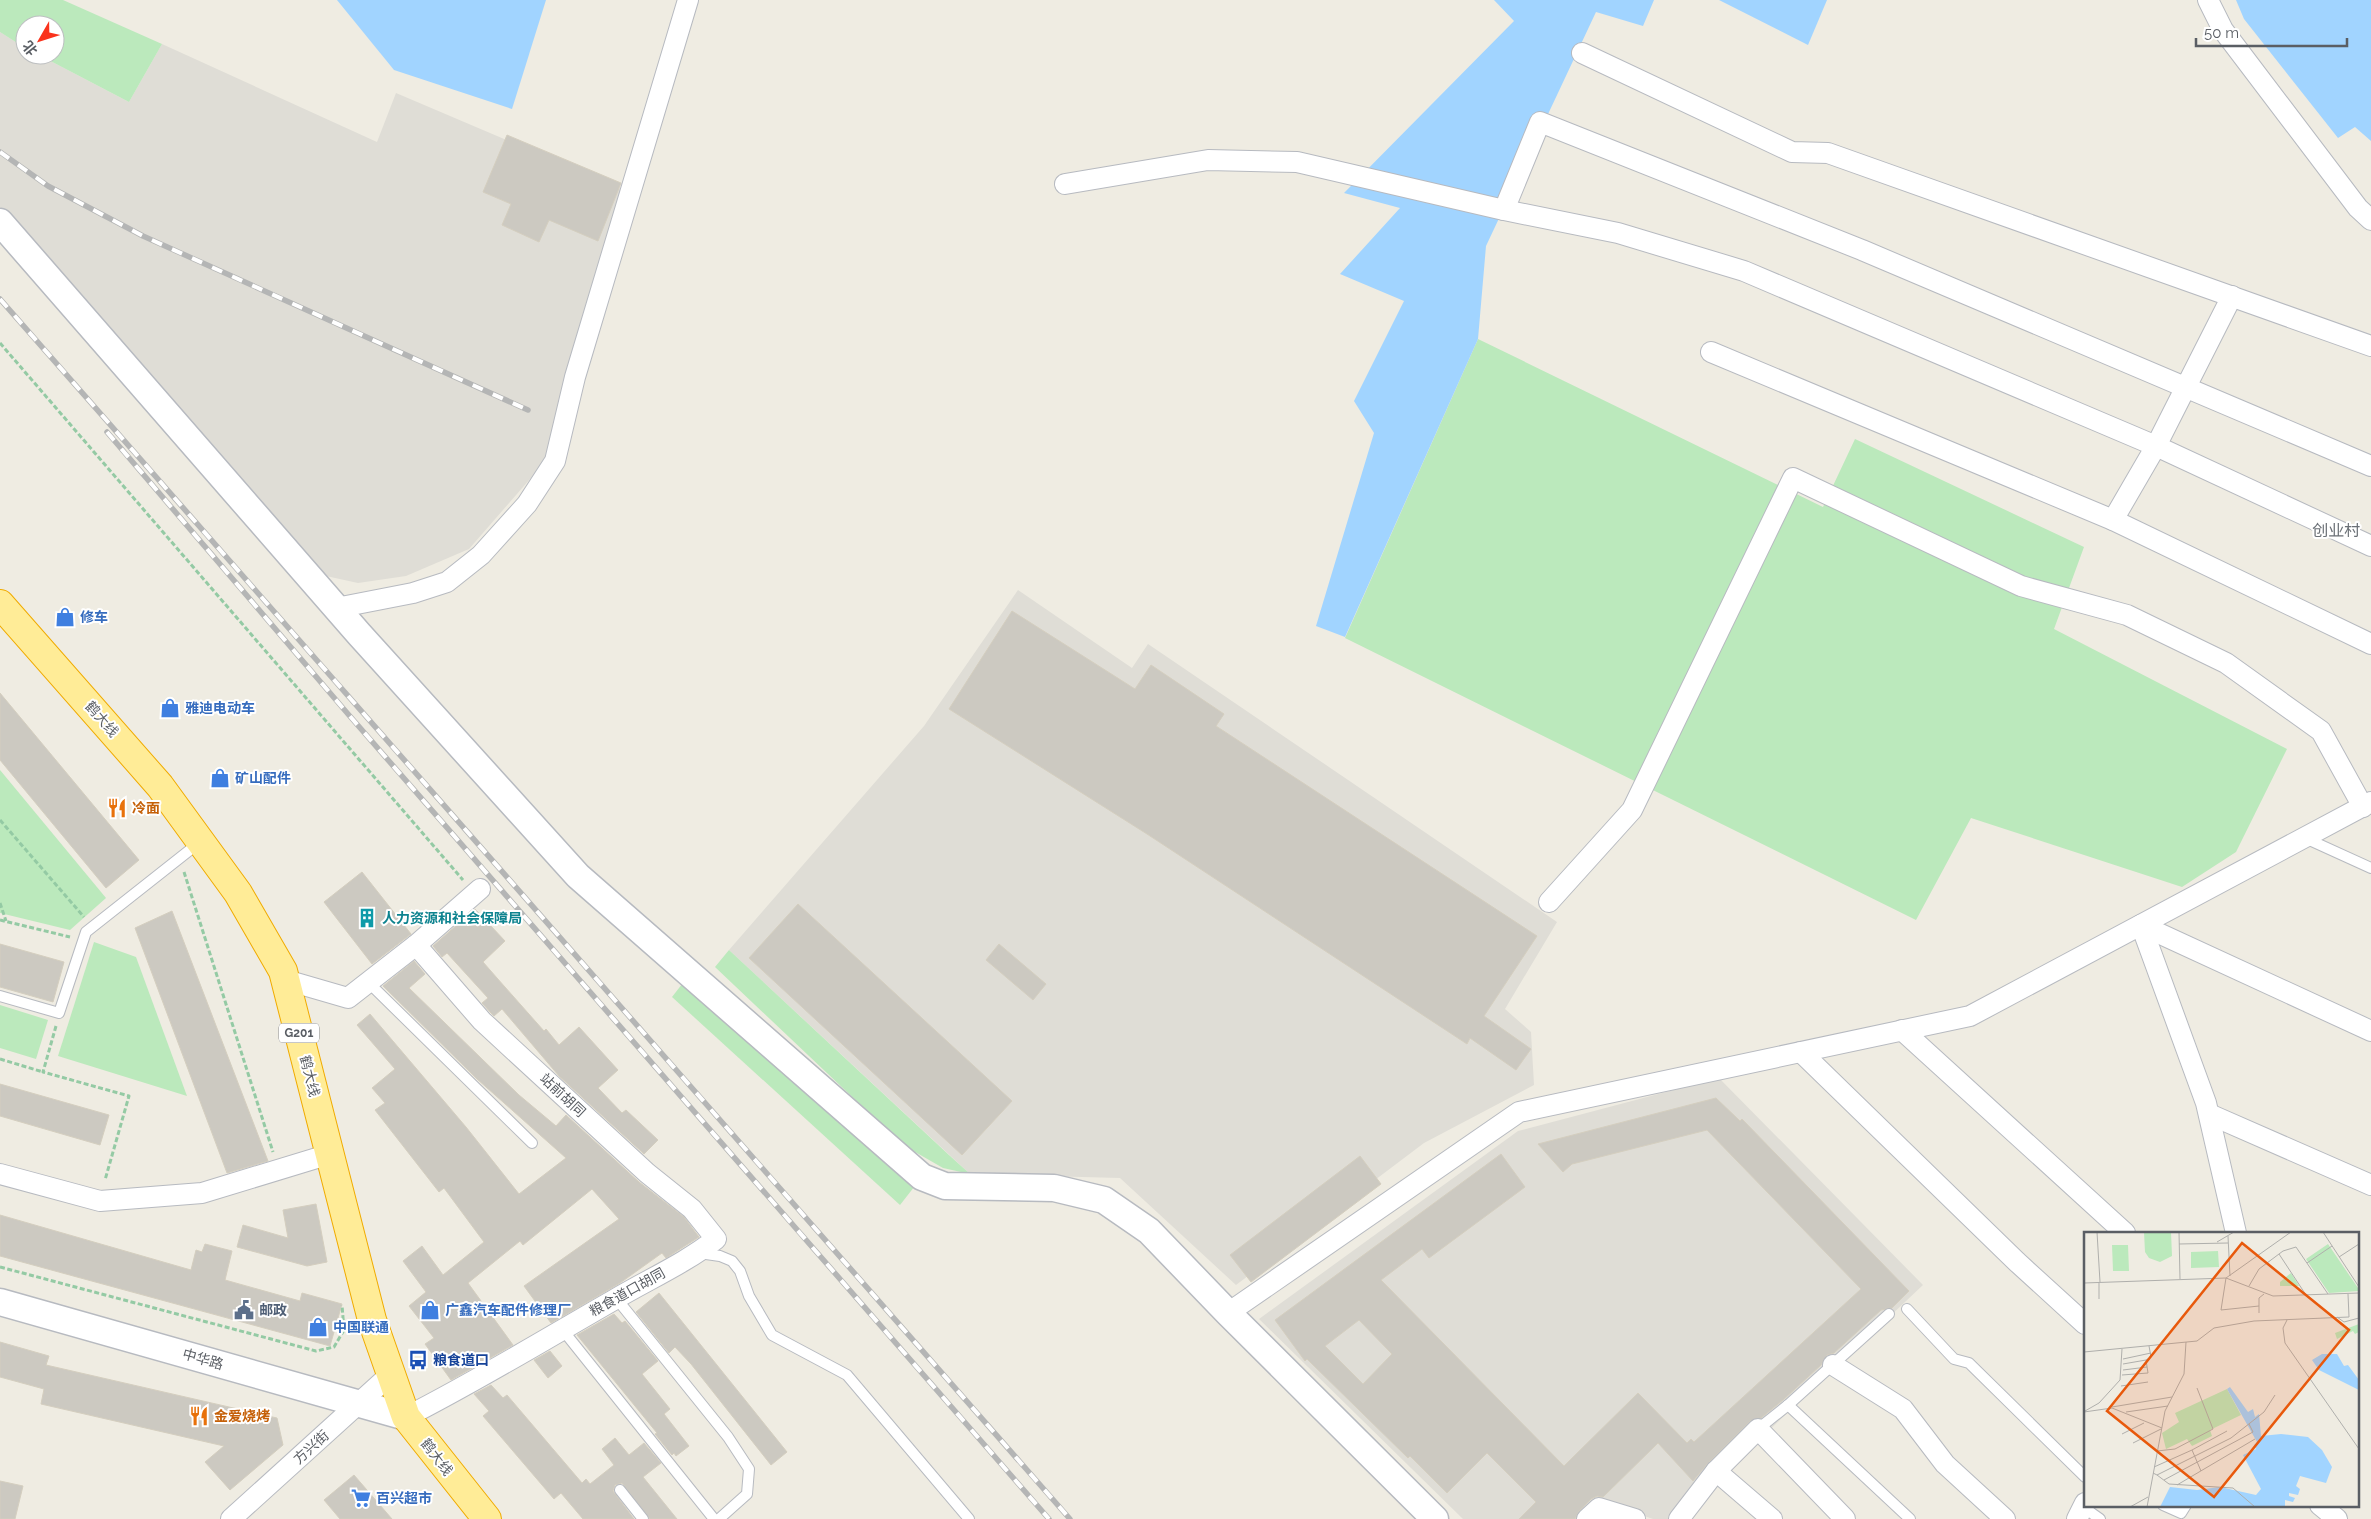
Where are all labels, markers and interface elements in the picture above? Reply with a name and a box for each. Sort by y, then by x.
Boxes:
north arrow [15,15,65,65]
scale bar [2196,15,2347,47]
text: 50 m [2204,24,2239,42]
text: 北 [19,38,41,59]
district label: 创业村 [2312,521,2360,540]
shop icon: 修车 [54,606,76,628]
place label: 修车 [80,609,108,625]
shop icon: 雅迪电动车 [159,697,181,719]
street label: 鹤大线 [82,698,122,740]
place label: 雅迪电动车 [185,700,255,716]
shop icon: 矿山配件 [209,767,231,789]
place label: 矿山配件 [235,770,291,786]
restaurant icon: 冷面 [106,797,128,819]
place label: 冷面 [132,800,160,816]
building icon: 人力资源和社会保障局 [356,907,378,929]
place label: 人力资源和社会保障局 [382,910,522,926]
road number: G201 [279,1024,319,1042]
street label: 鹤大线 [297,1054,323,1098]
street label: 站前胡同 [537,1070,589,1120]
inset map [2084,1232,2358,1506]
street label: 粮食道口胡同 [586,1265,668,1319]
public building icon: 邮政 [233,1299,255,1321]
shop icon: 广鑫汽车配件修理厂 [419,1299,441,1321]
place label: 邮政 [259,1302,287,1318]
place label: 广鑫汽车配件修理厂 [445,1302,571,1318]
shop icon: 中国联通 [307,1316,329,1338]
place label: 中国联通 [333,1319,389,1335]
street label: 中华路 [181,1346,225,1372]
bus stop icon: 粮食道口 [407,1349,429,1371]
place label: 粮食道口 [433,1352,489,1368]
restaurant icon: 金爱烧烤 [188,1405,210,1427]
place label: 金爱烧烤 [214,1408,270,1424]
street label: 方兴街 [290,1427,332,1467]
street label: 鹤大线 [418,1435,456,1479]
supermarket icon: 百兴超市 [350,1487,372,1509]
place label: 百兴超市 [376,1490,432,1506]

